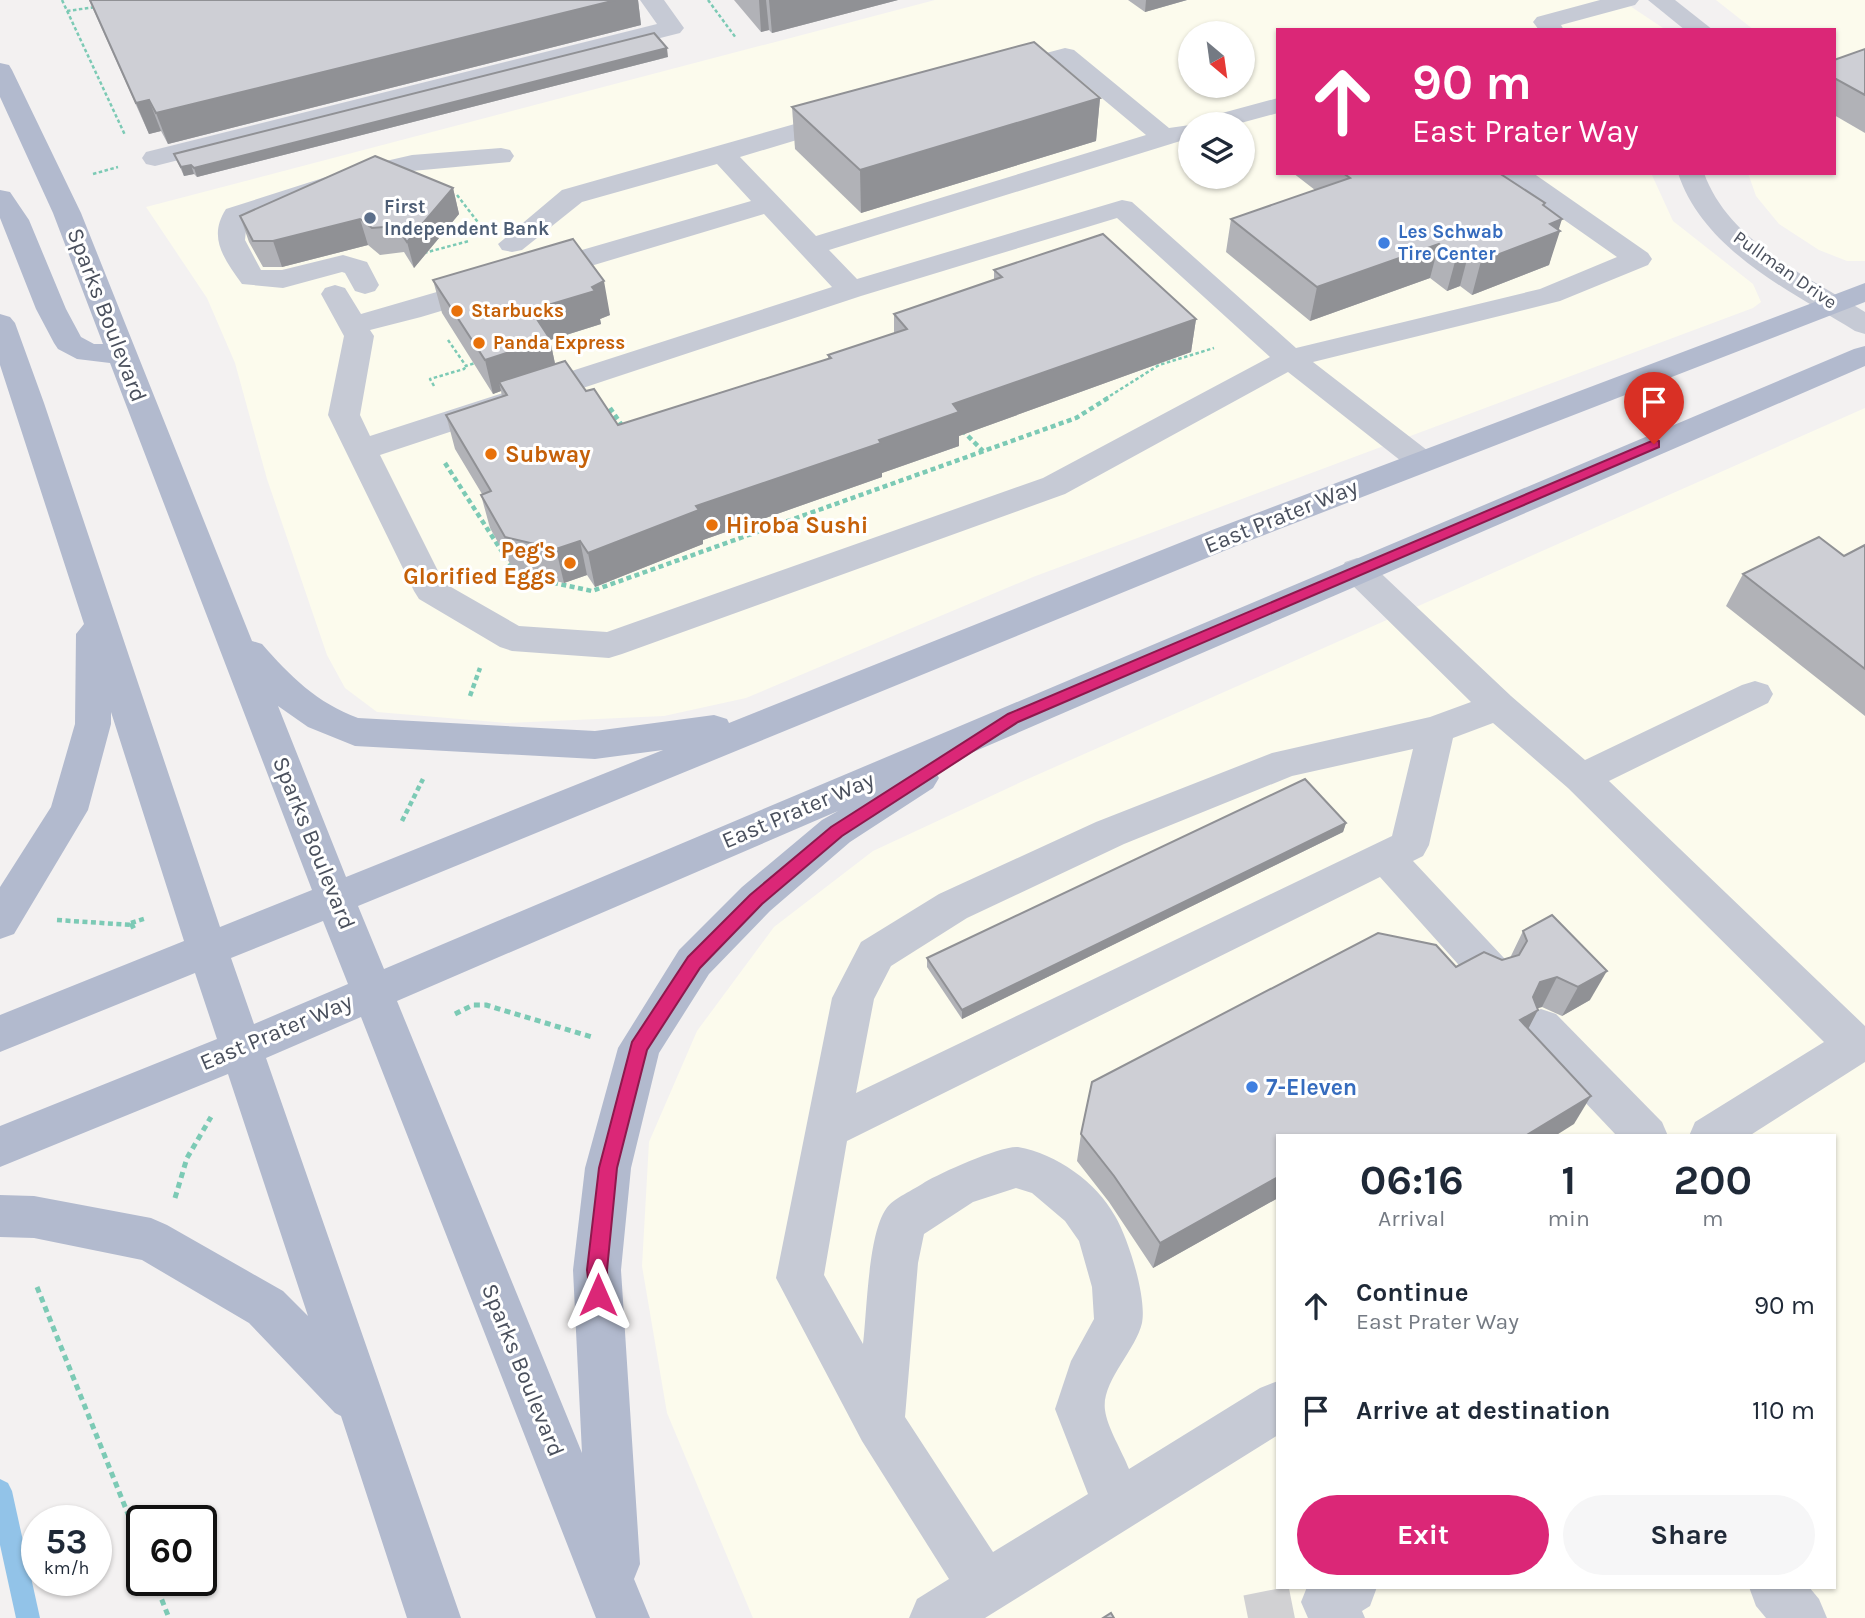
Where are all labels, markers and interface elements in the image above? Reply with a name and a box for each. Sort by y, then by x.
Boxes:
north arrow [1178,21,1255,98]
map controls [1178,21,1255,189]
text: 90 m [1412,54,1532,111]
icon: ahead [1297,56,1388,147]
button: layers [1178,112,1255,189]
text: East Prater Way [1412,113,1639,150]
place label: First Independent Bank [384,196,549,240]
marker: First Independent Bank [362,210,378,226]
place label: Les Schwab Tire Center [1398,221,1503,265]
street label: Sparks Boulevard [61,224,153,406]
street label: Pullman Drive [1729,226,1841,314]
marker: Les Schwab Tire Center [1376,235,1392,251]
place label: Starbucks [471,300,564,322]
marker: Starbucks [449,303,465,319]
place label: Panda Express [493,332,625,354]
marker: Panda Express [471,335,487,351]
pin [1624,372,1684,444]
icon: arrive [1635,383,1673,421]
place label: Subway [505,441,591,468]
marker: Subway [483,446,499,462]
street label: East Prater Way [1200,473,1362,559]
place label: Hiroba Sushi [726,512,868,539]
marker: Hiroba Sushi [704,517,720,533]
place label: Peg's Glorified Eggs [403,537,556,590]
marker: Peg's Glorified Eggs [562,555,578,571]
street label: Sparks Boulevard [267,753,361,933]
street label: East Prater Way [718,766,879,854]
street label: East Prater Way [196,988,357,1076]
place label: 7-Eleven [1266,1074,1357,1101]
marker: 7-Eleven [1244,1079,1260,1095]
text: 06:16 [1360,1155,1464,1205]
text: 1 [1561,1155,1576,1205]
text: 200 [1674,1155,1752,1205]
text: Arrival [1378,1205,1445,1232]
text: min [1548,1205,1590,1232]
text: m [1702,1205,1724,1232]
position arrow [561,1258,635,1332]
text: Continue [1356,1277,1468,1308]
street label: Sparks Boulevard [476,1280,570,1460]
icon: ahead [1297,1287,1335,1325]
text: 90 m [1754,1290,1815,1321]
text: East Prater Way [1356,1308,1519,1335]
icon: arrive [1297,1392,1335,1430]
text: Arrive at destination [1356,1395,1610,1426]
text: 110 m [1752,1395,1815,1426]
button: Exit [1297,1495,1549,1575]
button: Share [1563,1495,1815,1575]
speed limit sign: 60 [126,1505,217,1596]
text: 53 [45,1521,88,1562]
text: km/h [44,1557,89,1579]

